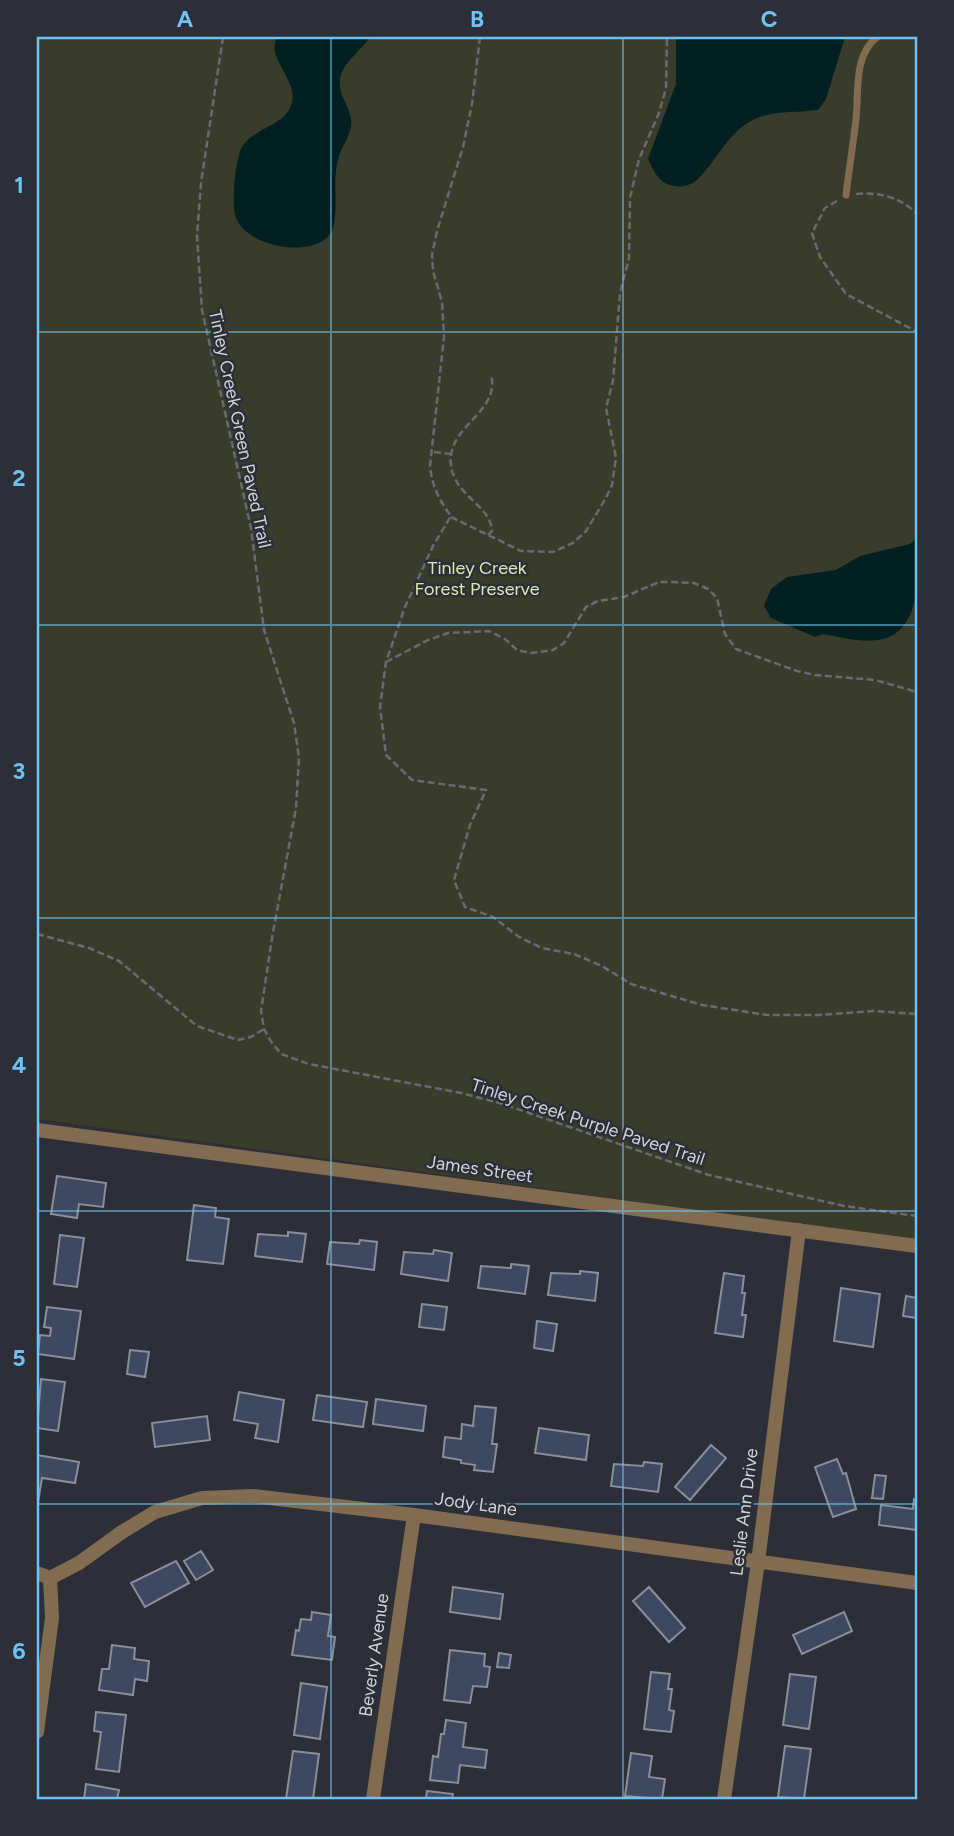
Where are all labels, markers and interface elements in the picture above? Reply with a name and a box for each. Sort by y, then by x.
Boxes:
text: A [177,5,194,33]
text: B [470,5,484,33]
text: C [761,5,778,33]
text: 1 [14,171,24,199]
street label: Tinley Creek Green Paved Trail [204,308,276,550]
text: 2 [12,464,26,492]
park label: Tinley Creek Forest Preserve [414,557,540,600]
text: 3 [13,757,25,785]
text: 4 [12,1051,26,1079]
street label: Tinley Creek Purple Paved Trail [468,1074,708,1170]
street label: James Street [426,1151,535,1187]
text: 5 [12,1344,26,1372]
street label: Leslie Ann Drive [725,1447,763,1577]
street label: Jody Lane [434,1487,519,1521]
street label: Beverly Avenue [354,1592,394,1718]
text: 6 [12,1637,26,1665]

